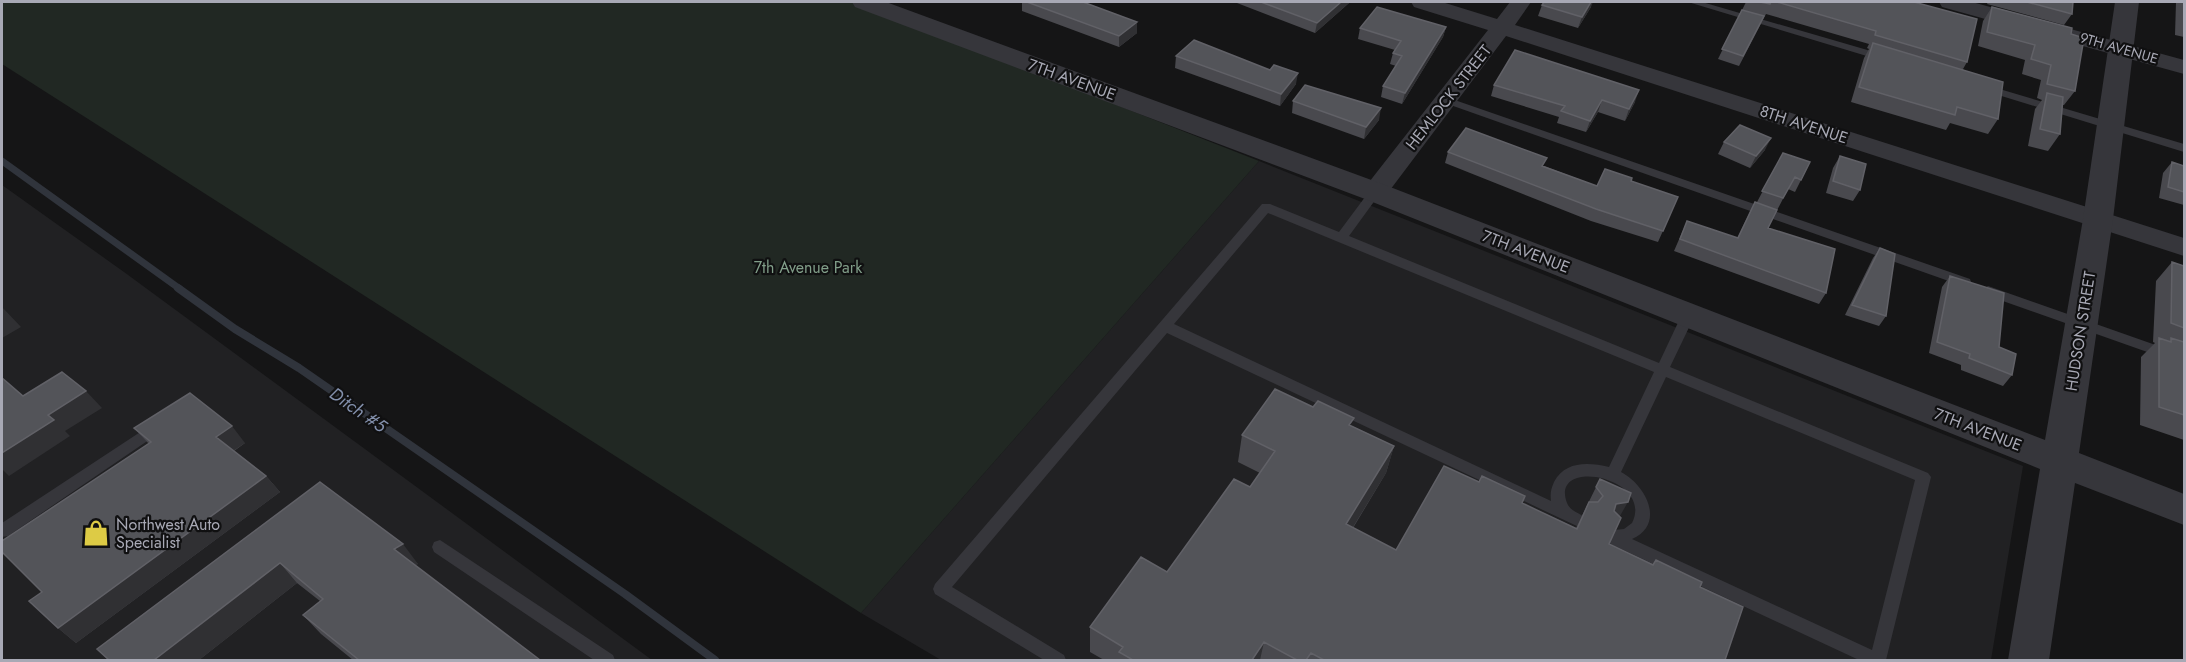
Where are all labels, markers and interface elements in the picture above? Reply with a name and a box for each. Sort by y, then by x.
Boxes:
street label: 9TH AVENUE [2078,27,2160,69]
street label: HEMLOCK STREET [1400,40,1497,155]
street label: 7TH AVENUE [1025,53,1119,106]
street label: 8TH AVENUE [1757,99,1851,150]
street label: 7TH AVENUE [1479,224,1573,279]
park label: 7th Avenue Park [754,256,863,279]
street label: HUDSON STREET [2060,269,2101,393]
water label: Ditch #5 [324,381,393,440]
street label: 7TH AVENUE [1931,402,2025,457]
place label: Northwest Auto Specialist [116,513,220,554]
shop icon: Northwest Auto Specialist [81,518,111,548]

